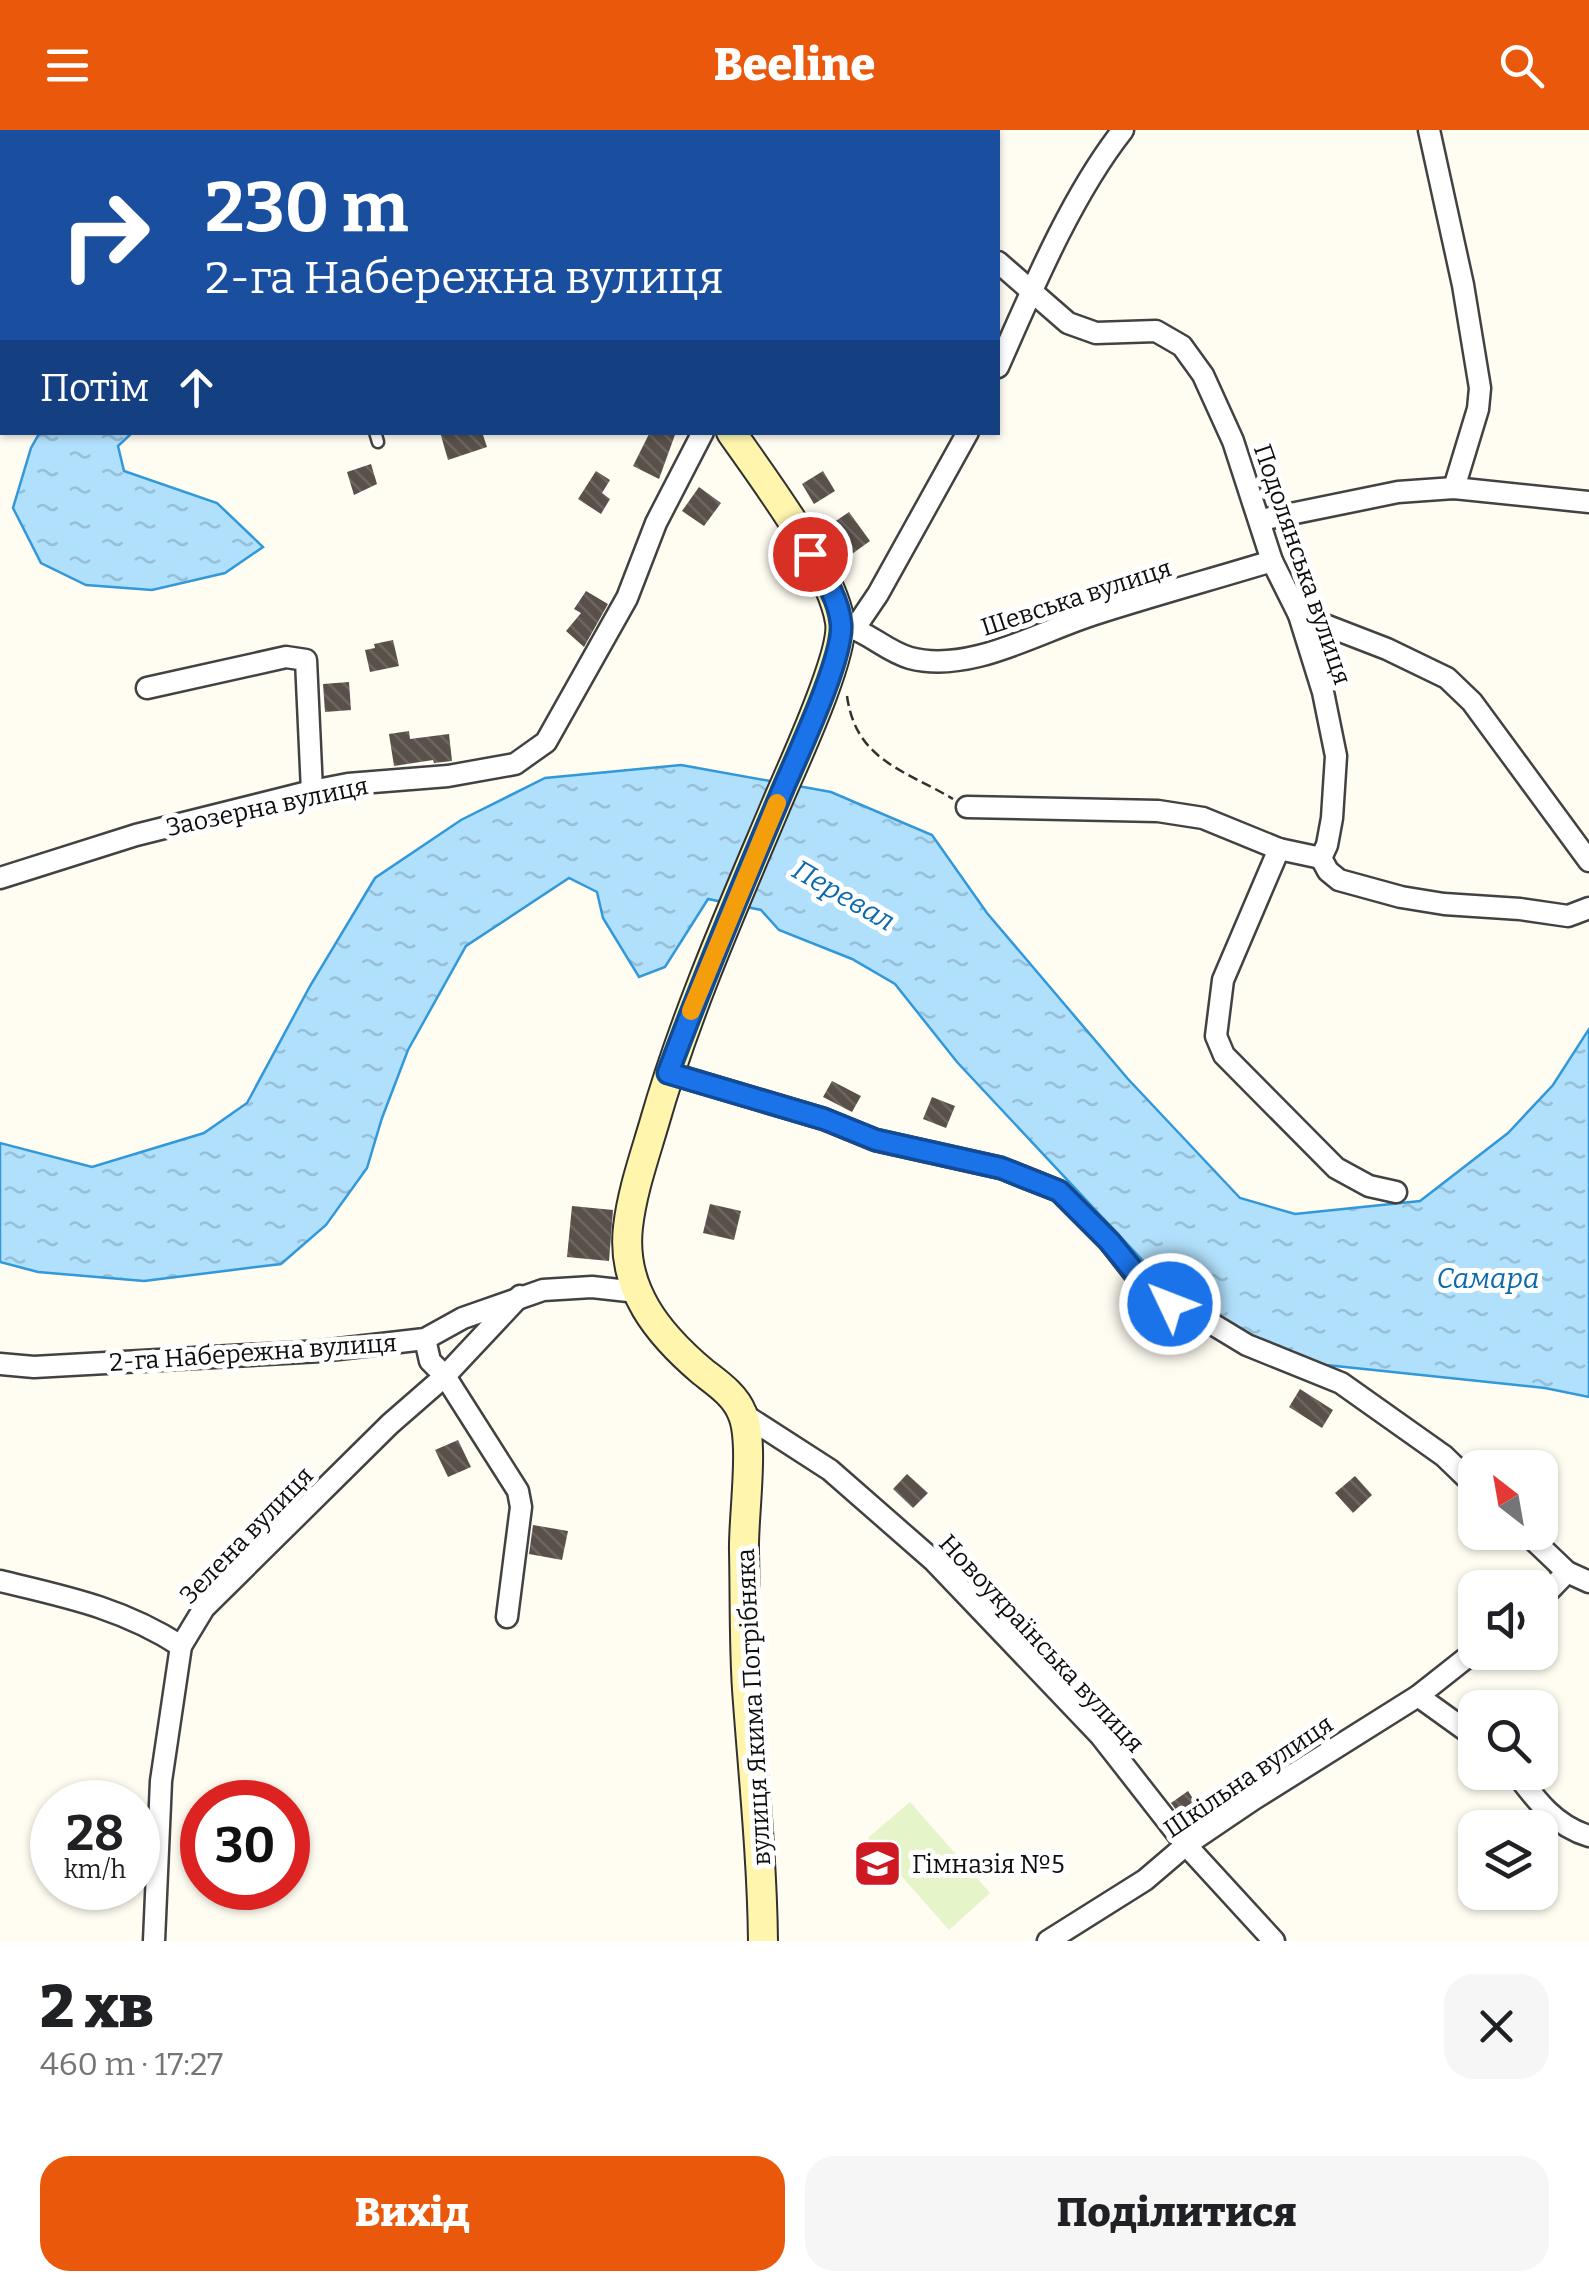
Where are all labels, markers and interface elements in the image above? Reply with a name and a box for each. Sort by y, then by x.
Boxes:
icon: menu [40,38,95,93]
text: Beeline [714,38,875,92]
icon: search [1494,38,1549,93]
text: 230 m [205,166,409,250]
icon: right [40,170,170,300]
text: 2-га Набережна вулиця [205,251,723,305]
icon: ahead [169,360,224,415]
text: Потім [40,365,149,411]
street label: Подолянська вулиця [1247,440,1357,688]
pin [768,512,853,597]
icon: arrive [783,527,838,582]
street label: Шевська вулиця [977,553,1175,643]
street label: Заозерна вулиця [163,771,371,843]
water label: Перевал [787,853,901,938]
position arrow [1118,1252,1222,1356]
water label: Самара [1436,1262,1540,1295]
street label: 2-га Набережна вулиця [108,1328,398,1378]
north arrow [1458,1450,1558,1550]
map controls [1458,1450,1558,1910]
street label: Зелена вулиця [174,1461,320,1610]
street label: Новоукраїнська вулиця [932,1529,1150,1759]
street label: вулиця Якима Погрібняка [731,1547,777,1866]
button: sound [1458,1570,1558,1670]
button: search [1458,1690,1558,1790]
street label: Шкільна вулиця [1158,1709,1339,1844]
speed limit sign: 30 [180,1780,310,1910]
text: 28 [66,1803,124,1863]
button: layers [1458,1810,1558,1910]
school or university icon: Гімназія №5 [851,1838,903,1890]
place label: Гімназія №5 [912,1850,1065,1880]
text: km/h [64,1855,126,1885]
text: 2 хв [40,1971,153,2043]
button: close [1444,1974,1549,2079]
text: 460 m · 17:27 [40,2045,223,2083]
button: Вихід [40,2156,785,2271]
button: Поділитися [805,2156,1549,2271]

